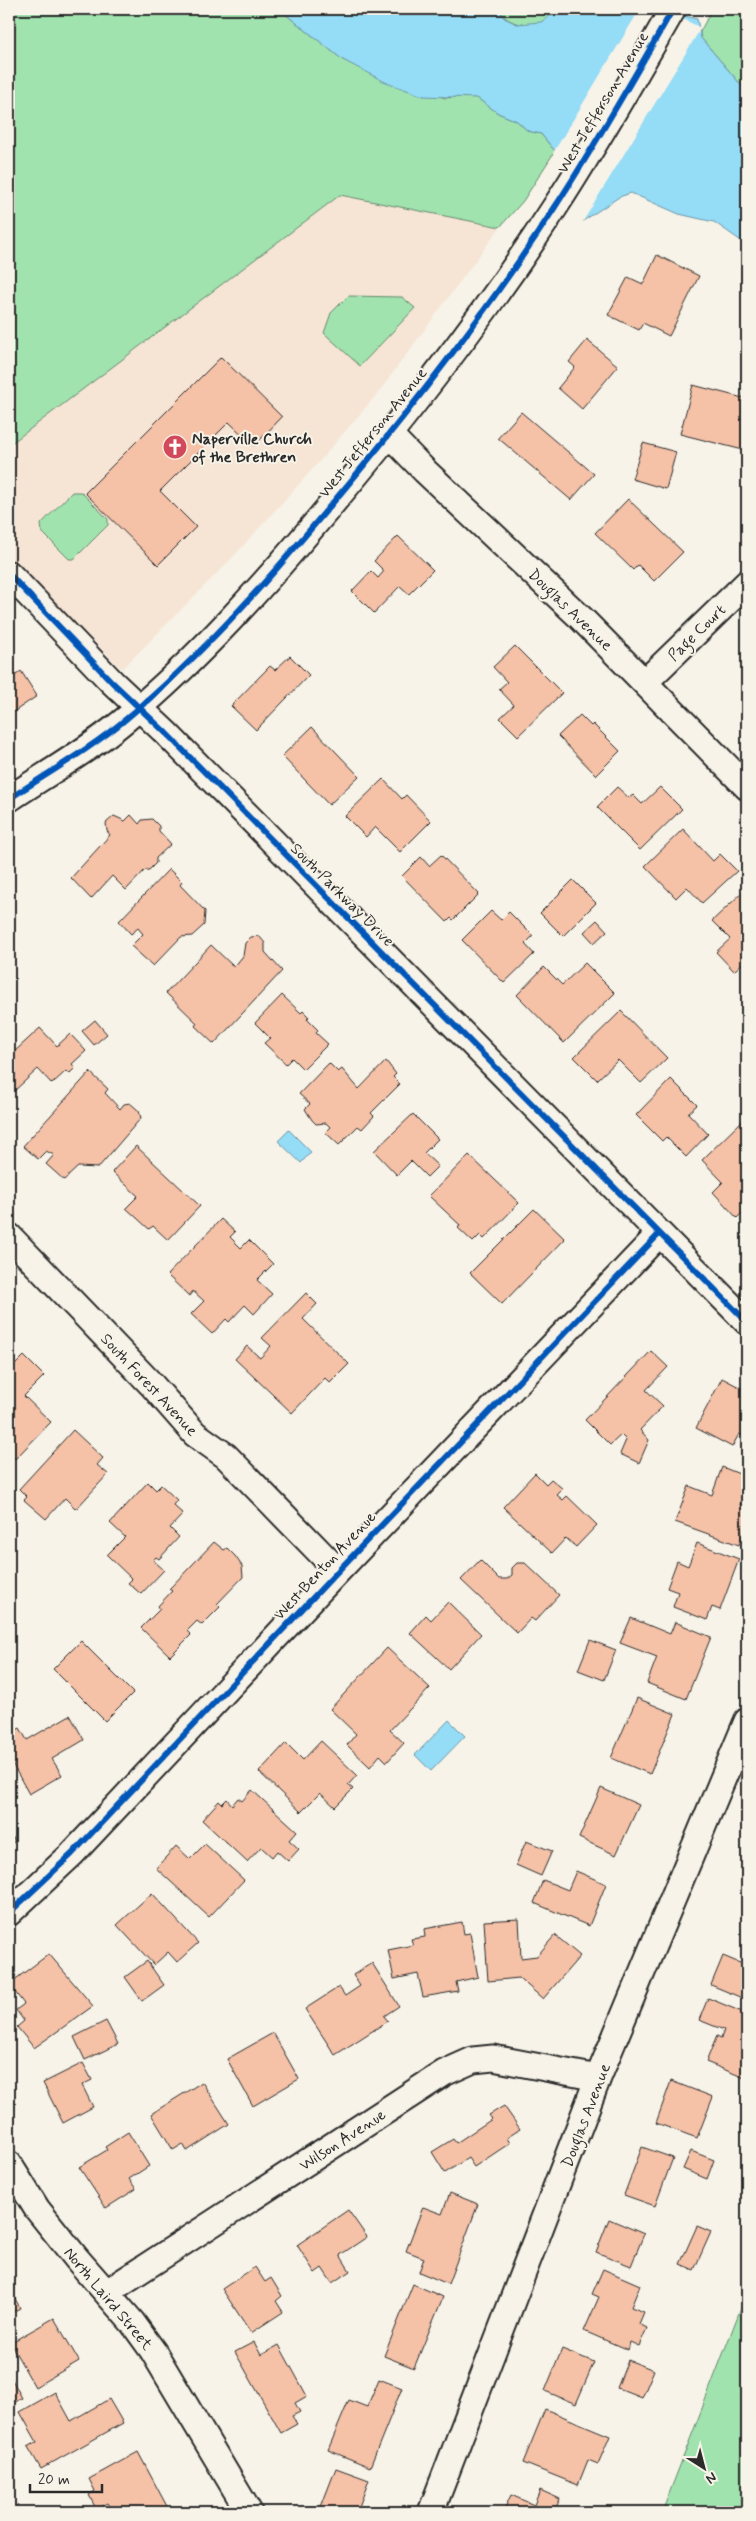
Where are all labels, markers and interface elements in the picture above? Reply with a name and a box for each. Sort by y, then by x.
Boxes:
street label: West Jefferson Avenue [553,28,654,178]
street label: West Jefferson Avenue [314,363,432,502]
place label: Naperville Church of the Brethren [192,429,312,468]
church icon: Naperville Church of the Brethren [162,434,188,460]
street label: Douglas Avenue [522,564,617,657]
street label: Page Court [663,600,731,667]
street label: South Parkway Drive [285,839,398,952]
street label: South Forest Avenue [96,1329,202,1441]
street label: West Benton Avenue [269,1507,381,1625]
street label: Douglas Avenue [557,2060,617,2171]
street label: Wilson Avenue [295,2104,391,2176]
street label: North Laird Street [59,2243,158,2355]
north arrow [678,2444,728,2494]
scale bar [30,2461,102,2493]
text: N [702,2468,720,2488]
text: 20 m [38,2470,70,2490]

